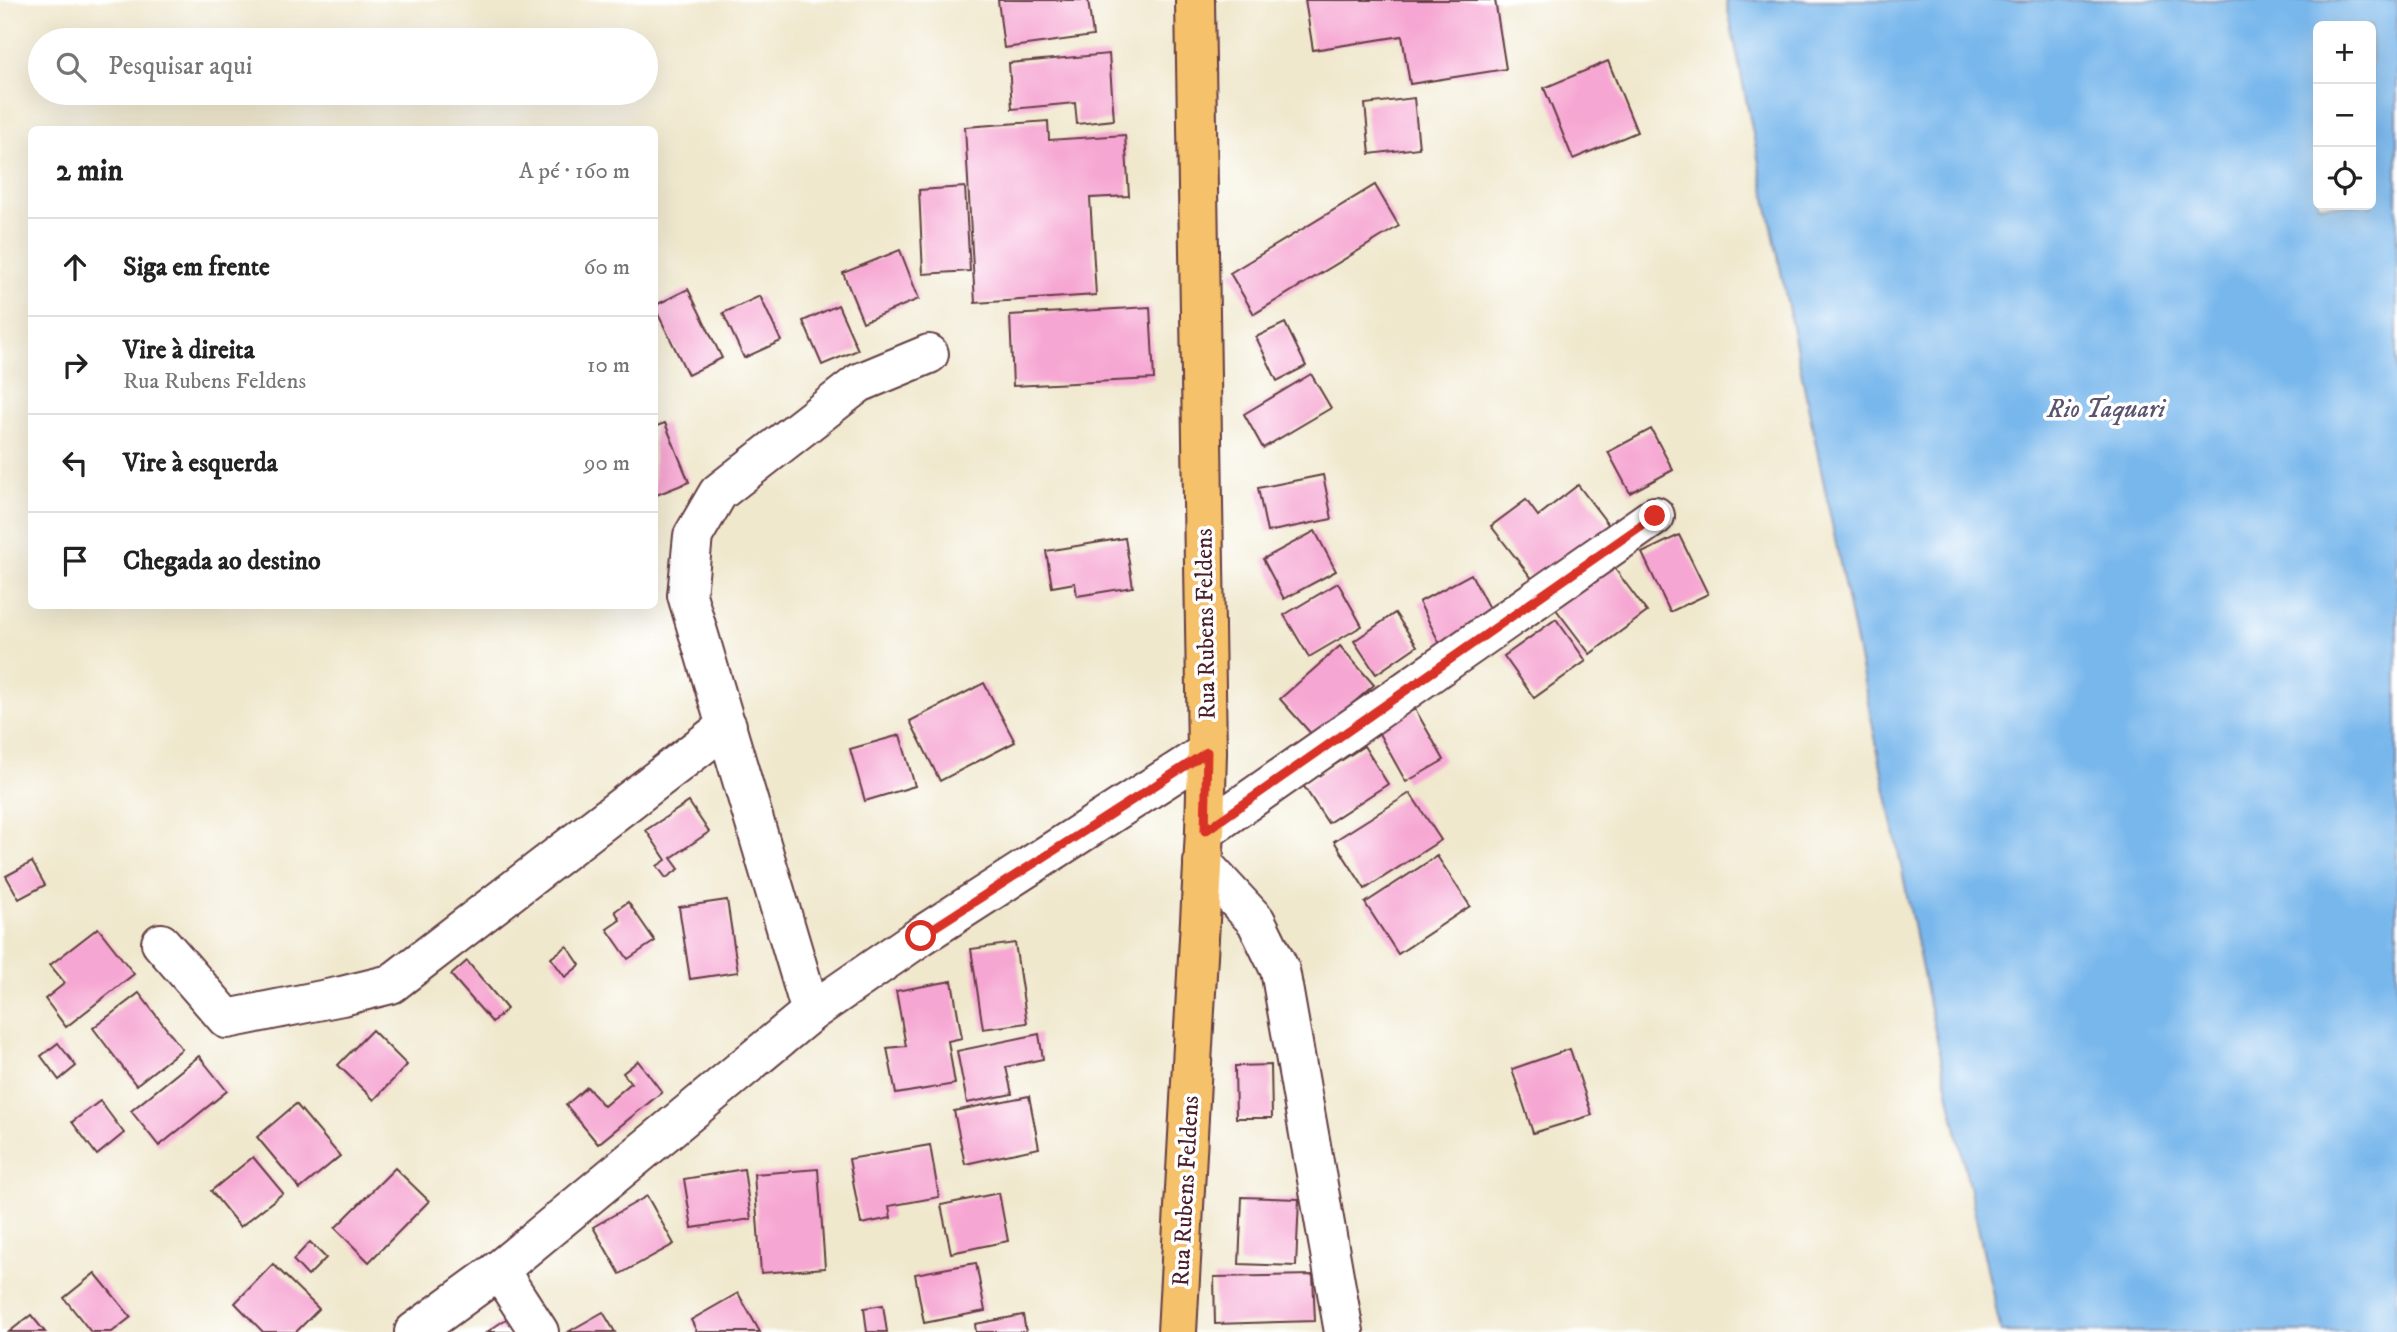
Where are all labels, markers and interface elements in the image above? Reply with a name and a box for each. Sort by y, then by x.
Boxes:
map controls [2313,21,2376,210]
button: + [2313,21,2376,84]
search box [28,28,658,105]
icon: search [52,48,90,86]
text: Pesquisar aqui [108,50,252,83]
button: − [2313,84,2376,147]
button: locate [2313,147,2376,210]
text: 2 min [56,153,123,190]
text: A pé · 160 m [519,157,630,186]
icon: ahead [56,248,94,286]
text: Siga em frente [123,251,270,284]
text: 60 m [583,253,630,282]
text: Vire à direita [123,334,255,367]
icon: right [56,346,94,384]
text: 10 m [587,351,630,380]
text: Rua Rubens Feldens [123,367,306,396]
water label: Rio Taquari [2046,393,2167,426]
icon: left [56,444,94,482]
text: Vire à esquerda [123,447,278,480]
text: 90 m [584,449,630,478]
route end [1639,500,1670,531]
street label: Rua Rubens Feldens [1189,528,1223,720]
icon: arrive [56,542,94,580]
text: Chegada ao destino [123,545,321,578]
route start [905,920,936,951]
street label: Rua Rubens Feldens [1166,1095,1206,1287]

